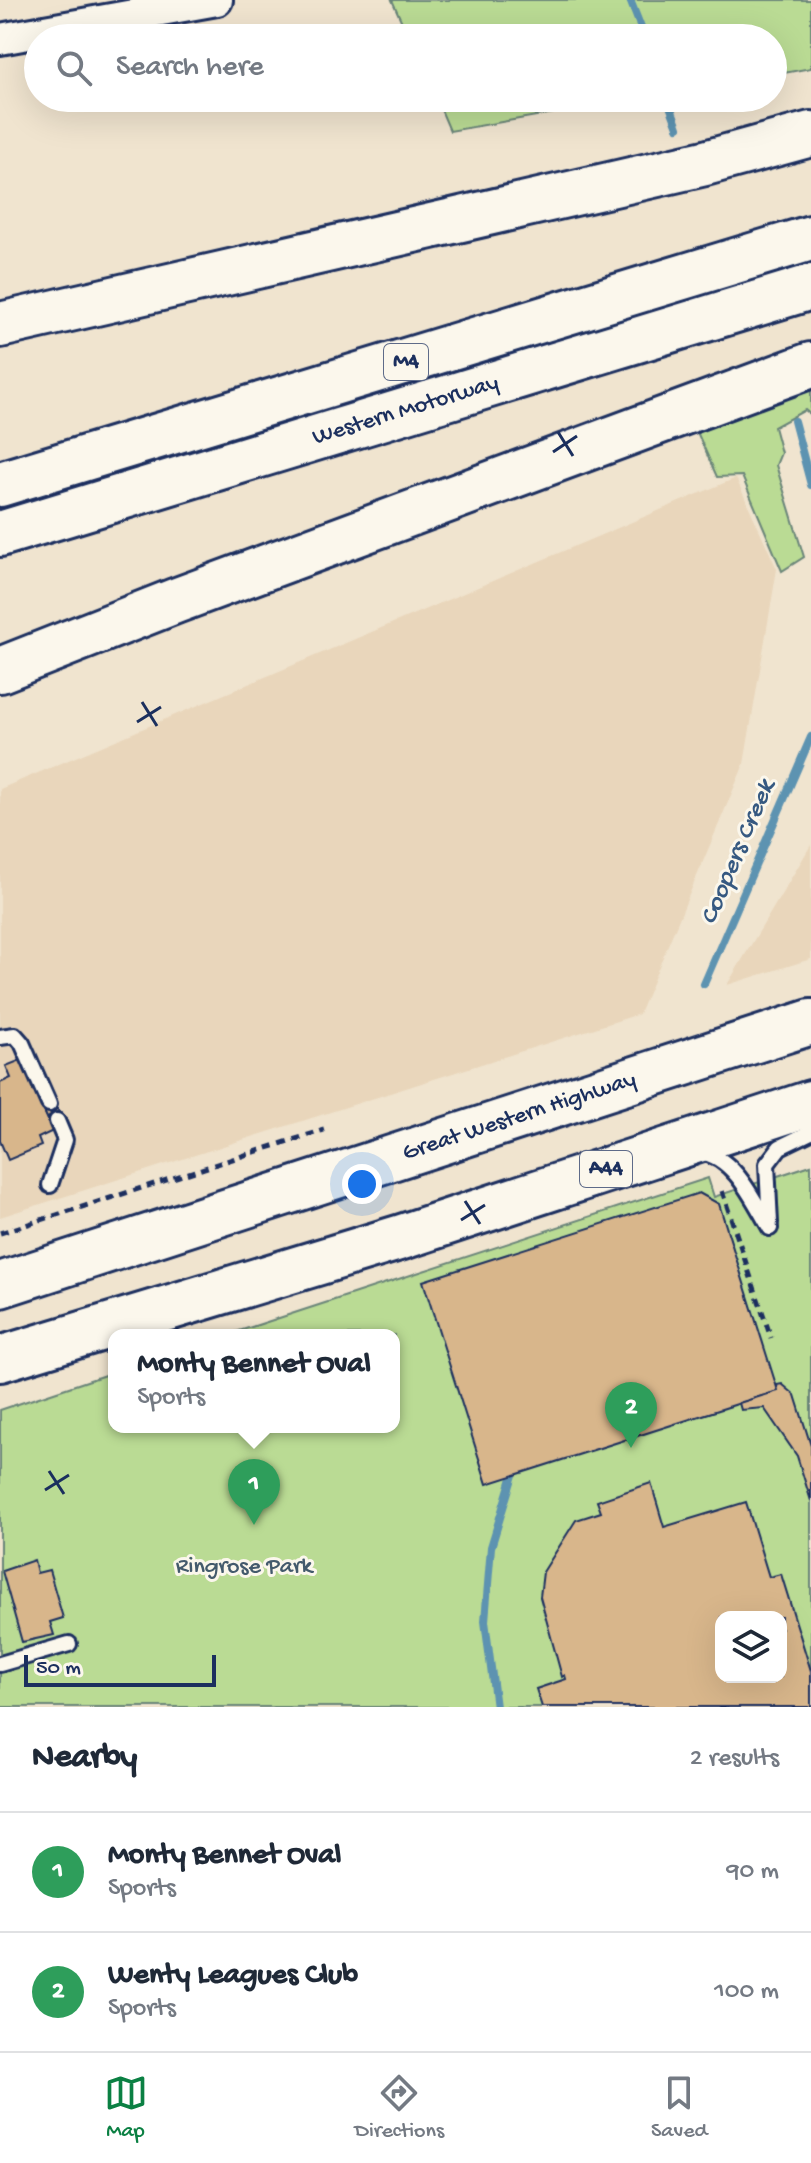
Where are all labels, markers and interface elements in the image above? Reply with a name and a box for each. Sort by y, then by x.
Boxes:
search box [24,24,787,112]
icon: search [52,46,96,90]
text: Search here [116,51,264,86]
road number: M4 [384,344,428,380]
street label: Western Motorway [309,368,502,452]
water label: Coopers Creek [695,774,784,930]
street label: Great Western Highway [399,1065,640,1168]
road number: A44 [580,1151,632,1187]
your location [342,1164,382,1204]
popup [108,1329,400,1433]
text: Monty Bennet Oval [137,1348,371,1383]
pin: 2 [605,1382,657,1448]
text: Sports [137,1383,205,1414]
pin: 1 [228,1459,280,1525]
park label: Ringrose Park [176,1553,315,1582]
map controls [715,1611,787,1683]
button: layers [715,1611,787,1683]
scale bar [24,1651,216,1687]
text: 50 m [36,1656,81,1682]
text: Nearby [32,1739,137,1779]
text: 2 results [690,1744,779,1775]
text: Monty Bennet Oval [108,1839,341,1874]
text: 1 [53,1857,63,1888]
text: 90 m [727,1857,779,1888]
text: Sports [108,1874,176,1905]
text: Wenty Leagues Club [108,1959,358,1994]
text: 2 [52,1977,64,2008]
text: 100 m [714,1977,779,2008]
text: Sports [108,1994,176,2025]
tab: Map [104,2071,148,2145]
tab: Directions [355,2071,444,2145]
tab: Saved [651,2071,707,2145]

